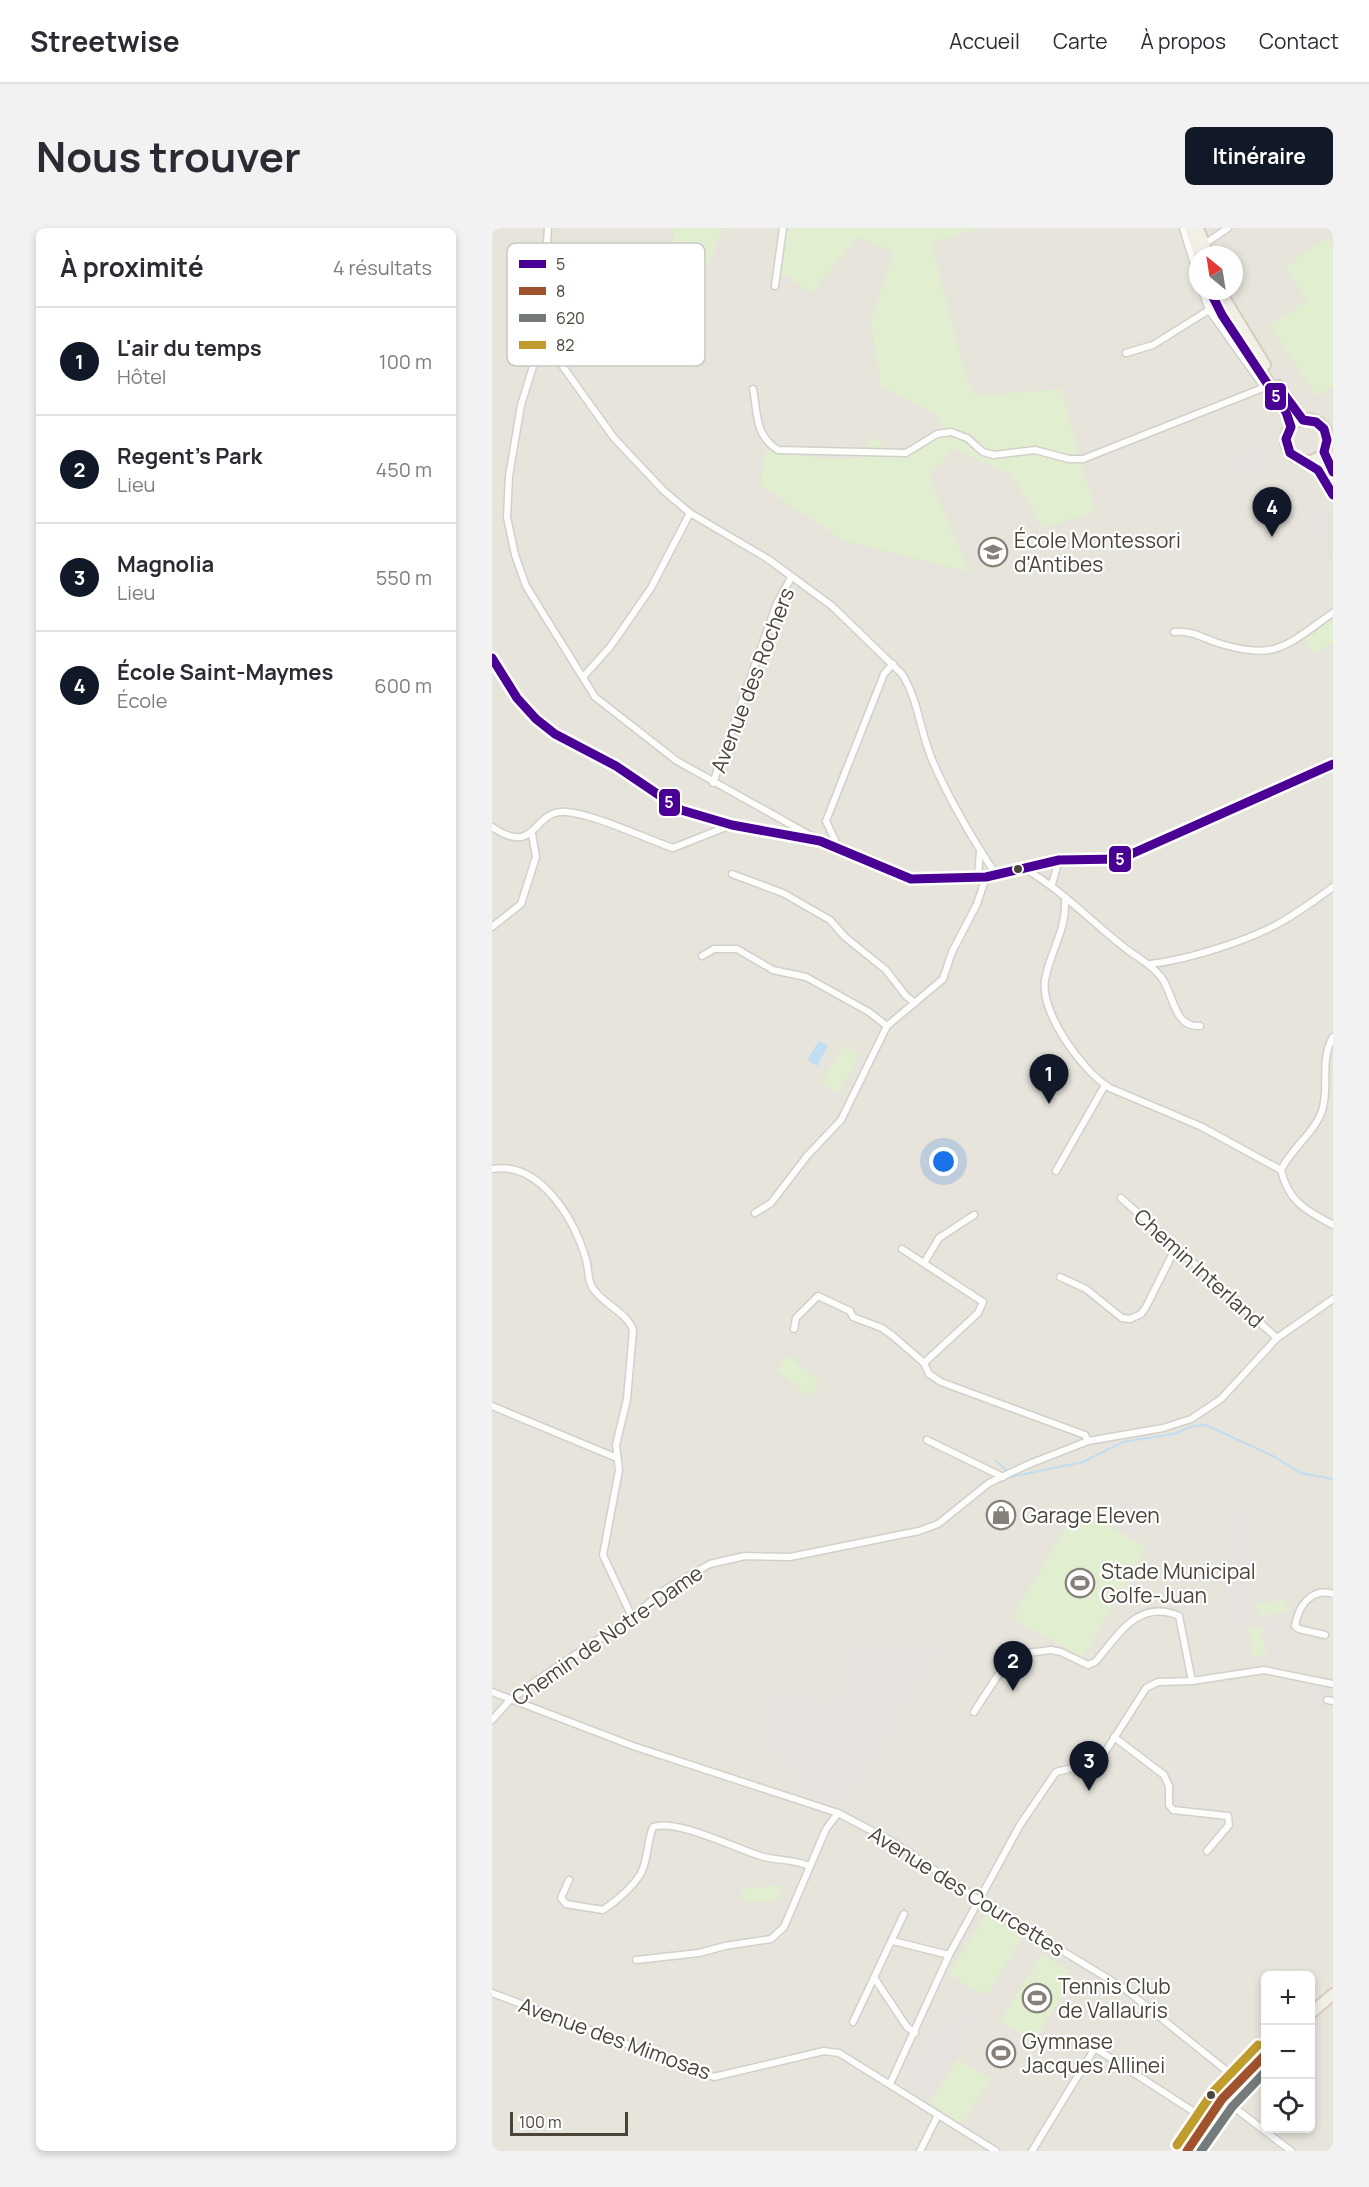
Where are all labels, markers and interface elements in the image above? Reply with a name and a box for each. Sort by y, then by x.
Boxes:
text: Streetwise [30,22,180,60]
text: Accueil [949,27,1020,55]
text: Carte [1053,27,1107,55]
text: À propos [1140,27,1226,55]
text: Contact [1259,27,1339,55]
text: Nous trouver [36,127,301,185]
button: Itinéraire [1185,127,1333,185]
legend [507,243,705,366]
north arrow [1189,246,1243,300]
text: À proximité [60,249,204,285]
text: 5 [556,253,565,275]
text: 4 résultats [333,254,432,281]
text: 8 [556,280,565,302]
text: 620 [556,307,585,329]
text: L'air du temps [117,333,262,363]
text: 82 [556,334,574,356]
text: 1 [75,348,84,375]
text: 100 m [379,348,432,375]
text: Hôtel [117,363,167,390]
line badge: 5 [1264,382,1287,411]
text: 5 [1271,385,1281,407]
text: Regent's Park [117,441,262,471]
text: 2 [74,456,85,483]
text: 450 m [376,456,432,483]
text: Lieu [117,471,155,498]
pin: 4 [1252,488,1292,537]
place label: École Montessori d'Antibes [1014,526,1181,578]
school or university icon: École Montessori d'Antibes [977,536,1009,568]
text: Magnolia [117,549,214,579]
text: 3 [74,564,85,591]
text: 550 m [376,564,432,591]
text: Lieu [117,579,155,606]
street label: Avenue des Rochers [704,583,800,777]
text: École Saint-Maymes [117,657,333,687]
text: 4 [73,672,86,699]
text: 600 m [374,672,432,699]
text: École [117,687,167,714]
line badge: 5 [658,788,681,817]
text: 5 [664,791,674,813]
line badge: 5 [1108,845,1132,873]
text: 5 [1115,848,1125,870]
unlabelled marker [1012,863,1024,875]
pin: 1 [1030,1054,1068,1104]
your location [929,1147,958,1176]
street label: Chemin Interland [1128,1202,1270,1334]
shop icon: Garage Eleven [985,1499,1017,1531]
place label: Garage Eleven [1022,1501,1160,1529]
place label: Stade Municipal Golfe-Juan [1101,1557,1256,1609]
street label: Chemin de Notre-Dame [506,1558,708,1712]
sports icon: Stade Municipal Golfe-Juan [1064,1567,1096,1599]
pin: 2 [994,1642,1032,1691]
pin: 3 [1070,1742,1108,1791]
street label: Avenue des Courcettes [864,1819,1070,1963]
map controls [1261,1971,1315,2133]
button: + [1261,1971,1315,2025]
place label: Tennis Club de Vallauris [1058,1972,1171,2024]
sports icon: Tennis Club de Vallauris [1021,1982,1053,2014]
street label: Avenue des Mimosas [515,1990,715,2086]
button: − [1261,2025,1315,2079]
place label: Gymnase Jacques Allinei [1022,2027,1165,2079]
sports icon: Gymnase Jacques Allinei [985,2037,1017,2069]
button: locate [1261,2079,1315,2133]
unlabelled marker [1205,2089,1217,2101]
scale bar [510,2109,628,2136]
text: 100 m [519,2111,562,2133]

